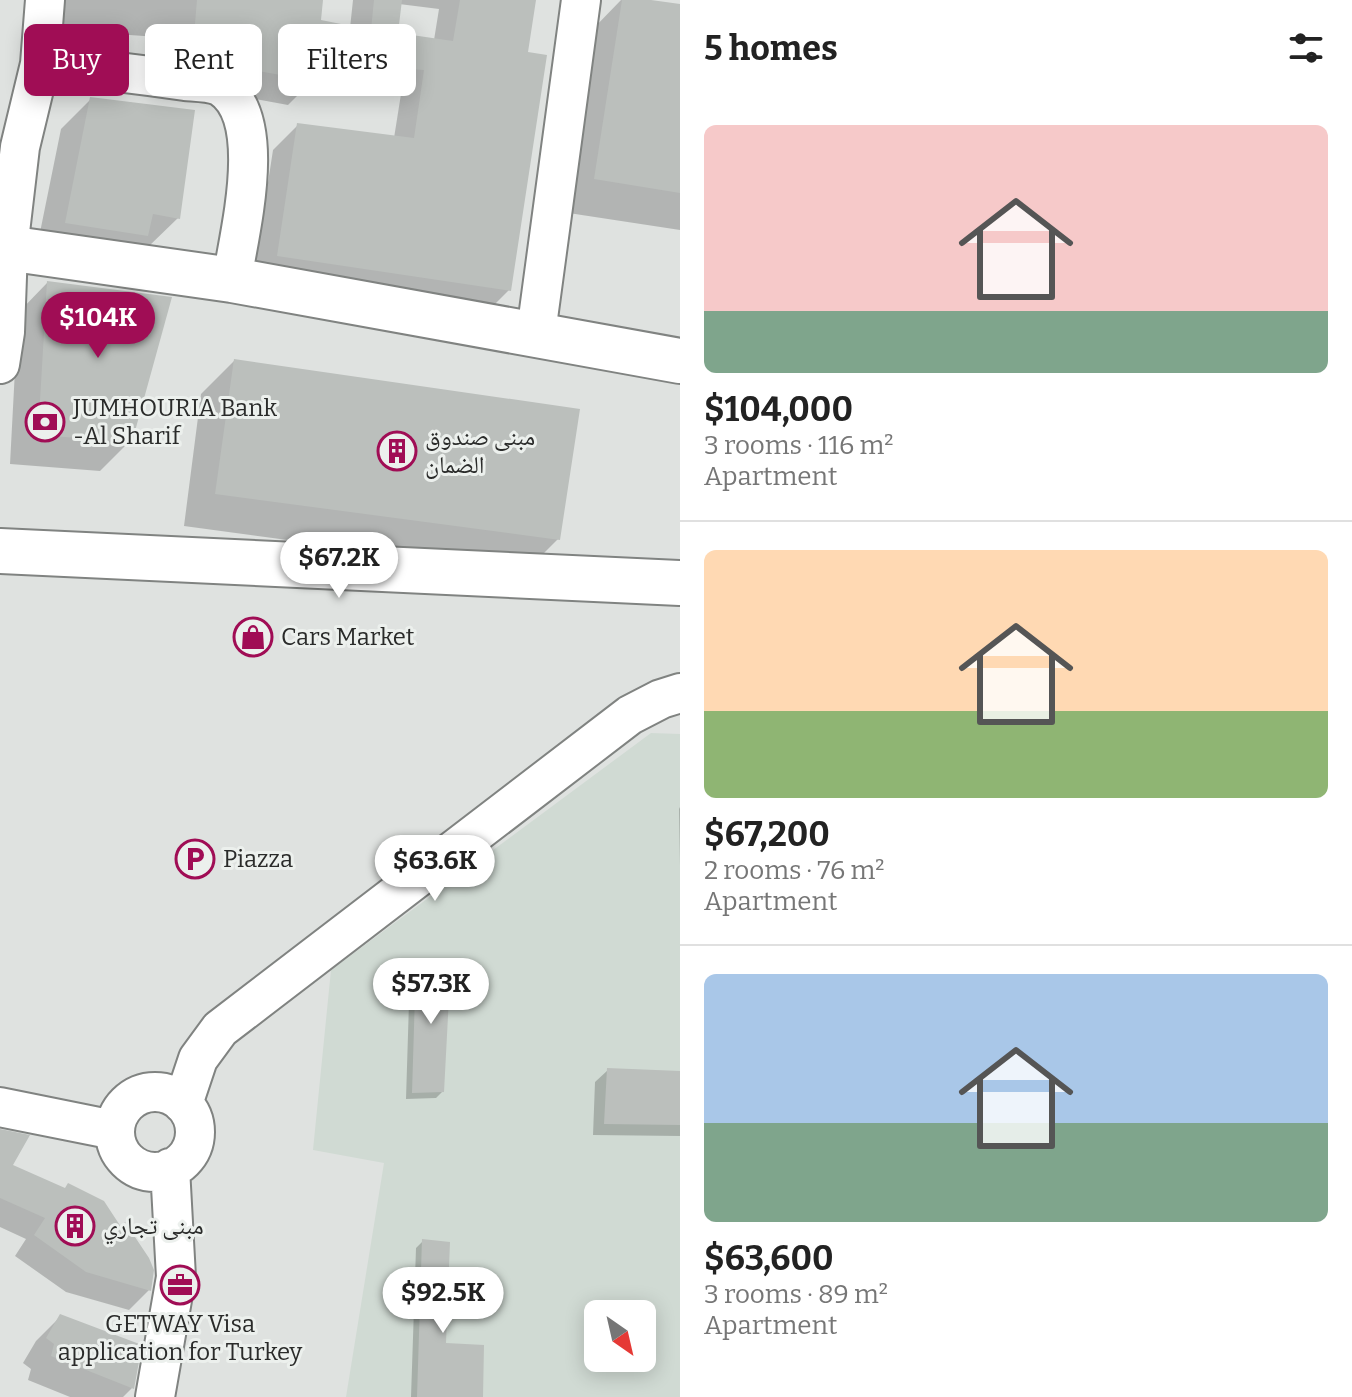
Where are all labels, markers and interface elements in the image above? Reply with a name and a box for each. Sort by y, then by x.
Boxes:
chip: Buy [24,24,129,96]
chip: Rent [145,24,262,96]
chip: Filters [278,24,416,96]
icon: filters [1284,26,1328,70]
text: 5 homes [704,28,838,69]
icon: home [944,177,1088,321]
pin: $104K [42,292,154,360]
text: $104K [59,302,137,333]
text: $104,000 [704,389,853,430]
place label: JUMHOURIA Bank -Al Sharif [72,394,277,450]
bank icon: JUMHOURIA Bank -Al Sharif [24,401,66,443]
place label: مبنى صندوق الضمان [425,423,535,479]
building icon: مبنى صندوق الضمان [376,430,418,472]
text: 3 rooms · 116 m² [704,430,894,461]
text: Apartment [704,461,837,492]
pin: $67.2K [274,532,404,600]
text: $67.2K [298,542,380,573]
icon: home [944,602,1088,746]
shop icon: Cars Market [232,616,274,658]
place label: Cars Market [281,623,415,651]
text: $67,200 [704,814,830,855]
pin: $63.6K [370,835,500,903]
parking icon: Piazza [174,838,216,880]
place label: Piazza [223,845,293,873]
text: $63.6K [393,845,477,876]
text: 2 rooms · 76 m² [704,855,884,886]
text: Apartment [704,886,837,917]
pin: $57.3K [366,958,496,1026]
text: $57.3K [391,968,471,999]
icon: home [944,1026,1088,1170]
building icon: مبنى تجاري [54,1205,96,1247]
place label: مبنى تجاري [103,1212,204,1245]
text: $63,600 [704,1238,834,1279]
office icon: GETWAY Visa application for Turkey [159,1264,201,1306]
pin: $92.5K [378,1267,508,1335]
text: $92.5K [401,1277,485,1308]
text: 3 rooms · 89 m² [704,1279,888,1310]
north arrow [584,1300,656,1372]
map controls [584,1300,656,1372]
place label: GETWAY Visa application for Turkey [58,1310,303,1366]
text: Apartment [704,1310,837,1341]

